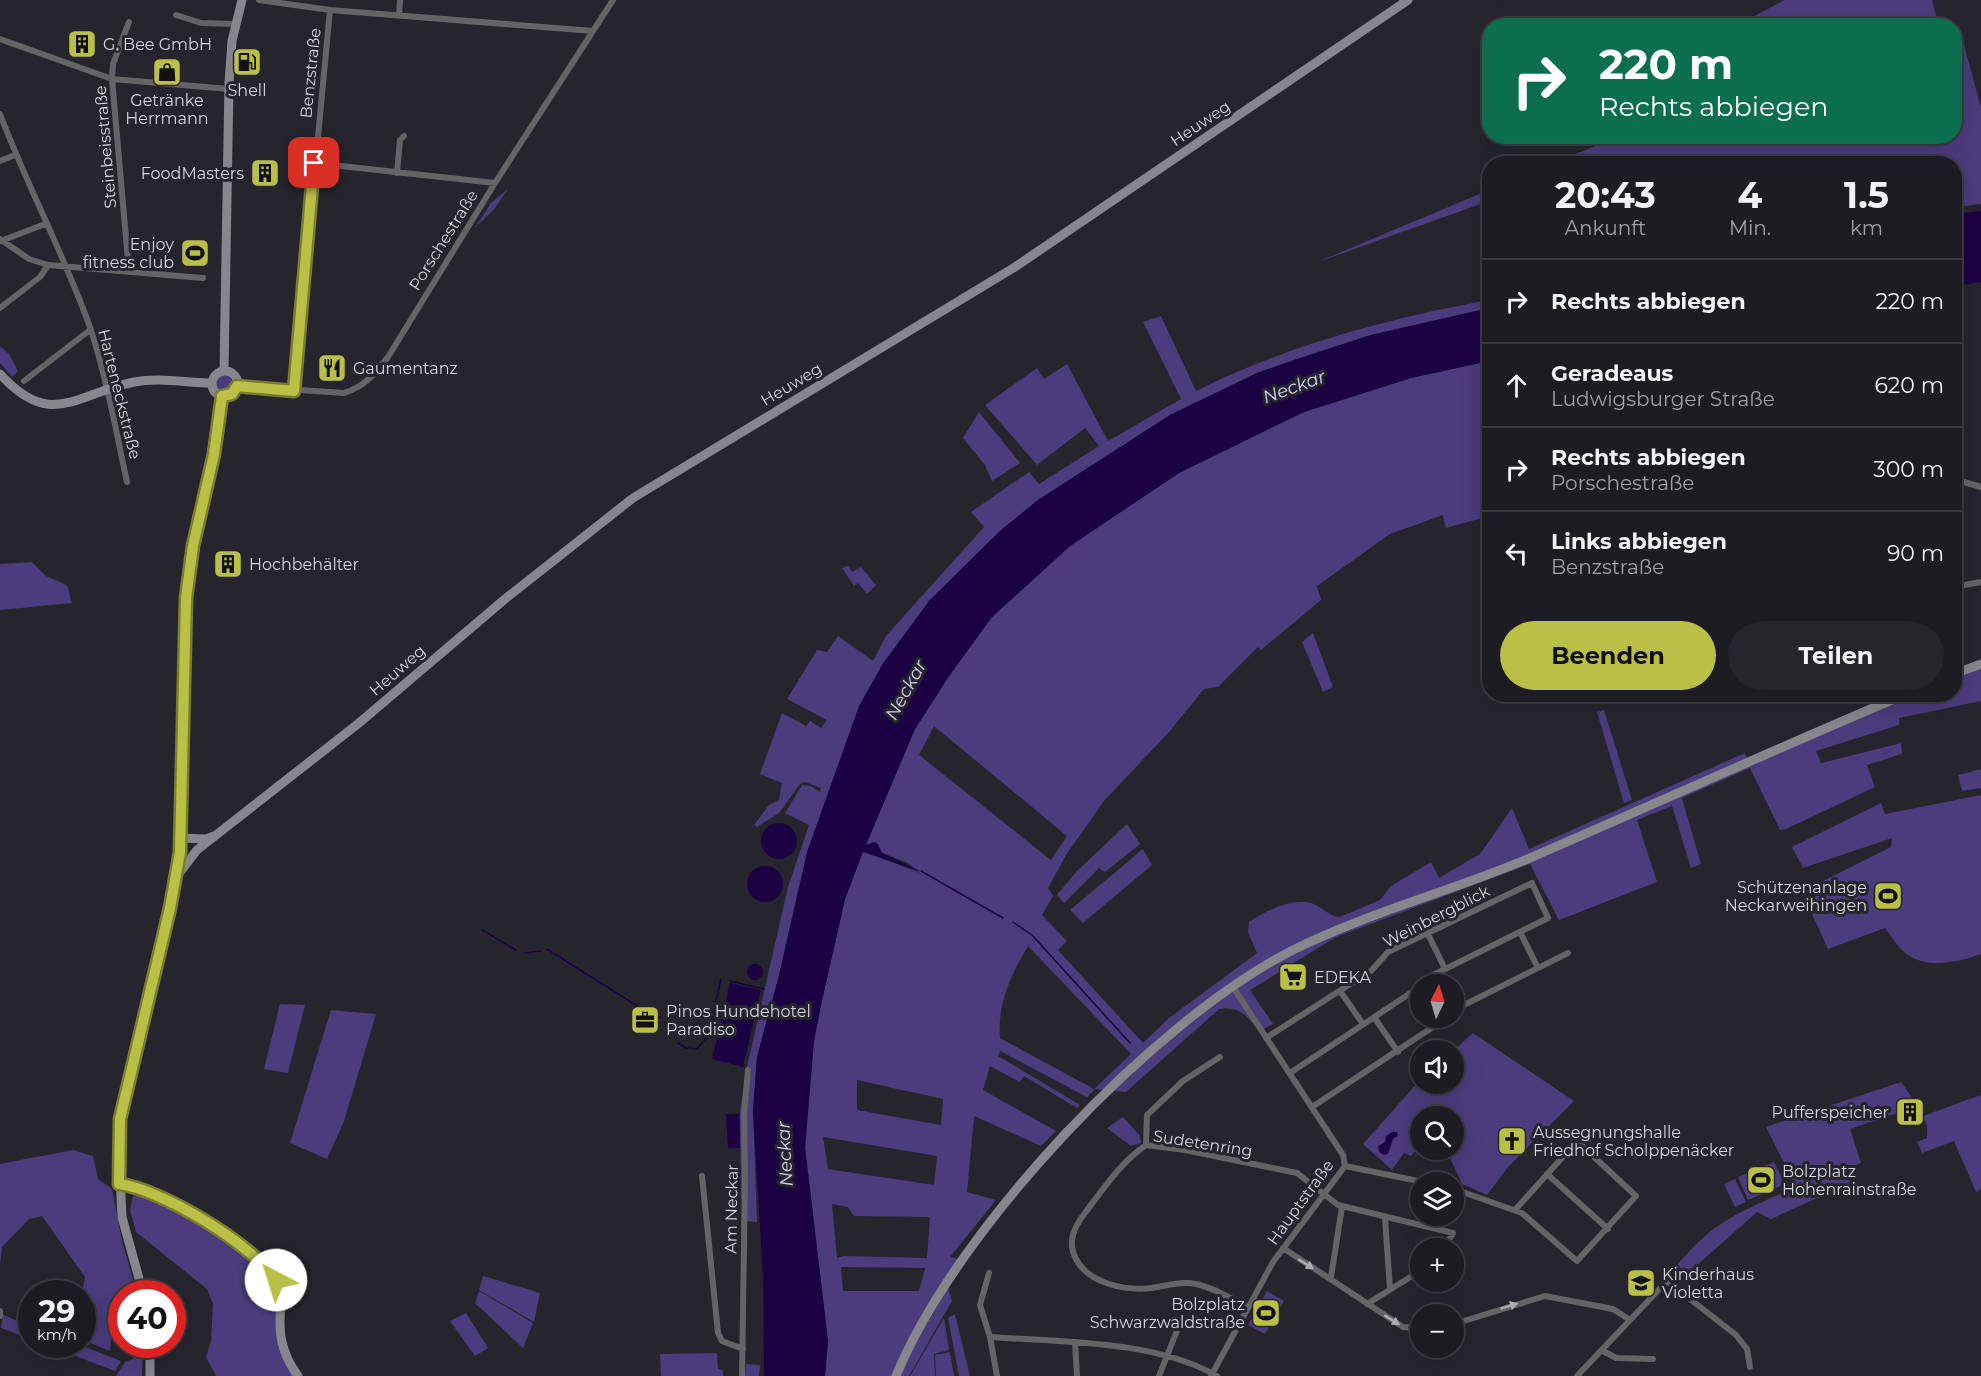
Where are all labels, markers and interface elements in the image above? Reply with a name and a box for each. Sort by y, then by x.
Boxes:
street label: Benzstraße [296,27,325,119]
building icon: G. Bee GmbH [66,28,98,60]
place label: G. Bee GmbH [103,35,212,54]
text: 220 m [1599,38,1733,90]
icon: right [1500,42,1578,120]
fuel station icon: Shell [231,46,263,78]
shop icon: Getränke Herrmann [151,56,183,88]
place label: Shell [228,81,266,100]
street label: Steinbeisstraße [91,85,120,209]
text: Rechts abbiegen [1599,90,1828,123]
place label: Getränke Herrmann [125,91,209,128]
street label: Heuweg [1167,97,1234,150]
pin [288,137,339,188]
icon: arrive [297,146,330,179]
building icon: FoodMasters [249,157,281,189]
place label: FoodMasters [141,164,244,183]
text: 20:43 [1555,173,1656,217]
text: 4 [1738,173,1762,217]
text: 1.5 [1844,173,1889,217]
street label: Porschestraße [405,187,482,294]
text: Ankunft [1565,216,1646,240]
text: Min. [1729,216,1771,240]
text: km [1850,216,1883,240]
place label: Enjoy fitness club [83,235,174,272]
sports icon: Enjoy fitness club [179,237,211,269]
icon: right [1500,285,1533,318]
text: Rechts abbiegen [1551,288,1746,315]
text: 220 m [1875,288,1944,315]
street label: Harteneckstraße [94,327,145,461]
restaurant icon: Gaumentanz [316,352,348,384]
place label: Gaumentanz [353,359,458,378]
street label: Heuweg [757,359,825,410]
text: Geradeaus [1551,360,1673,387]
water label: Neckar [1260,365,1329,408]
icon: ahead [1500,369,1533,402]
text: 620 m [1874,372,1944,399]
text: Ludwigsburger Straße [1551,387,1775,411]
text: Rechts abbiegen [1551,444,1746,471]
icon: right [1500,453,1533,486]
text: 300 m [1873,456,1944,483]
text: Porschestraße [1551,471,1694,495]
text: Links abbiegen [1551,528,1727,555]
icon: left [1500,537,1533,570]
text: 90 m [1887,540,1944,567]
building icon: Hochbehälter [212,548,244,580]
place label: Hochbehälter [249,555,359,574]
text: Benzstraße [1551,555,1664,579]
button: Beenden [1500,621,1716,690]
button: Teilen [1728,621,1944,690]
street label: Heuweg [365,641,429,700]
water label: Neckar [881,655,932,724]
place label: Schützenanlage Neckarweihingen [1725,878,1867,915]
sports icon: Schützenanlage Neckarweihingen [1872,880,1904,912]
street label: Weinbergblick [1380,881,1493,952]
supermarket icon: EDEKA [1277,961,1309,993]
place label: EDEKA [1314,968,1372,987]
north arrow [1410,974,1464,1028]
map controls [1410,974,1464,1358]
place label: Pinos Hundehotel Paradiso [666,1002,811,1039]
office icon: Pinos Hundehotel Paradiso [629,1004,661,1036]
button: sound [1410,1040,1464,1094]
building icon: Pufferspeicher [1894,1096,1926,1128]
place label: Pufferspeicher [1772,1103,1889,1122]
button: search [1410,1106,1464,1160]
water label: Neckar [772,1120,798,1187]
place label: Aussegnungshalle Friedhof Scholppenäcker [1533,1123,1734,1160]
church icon: Aussegnungshalle Friedhof Scholppenäcker [1496,1125,1528,1157]
street label: Sudetenring [1152,1126,1254,1161]
street label: Hauptstraße [1263,1156,1338,1248]
place label: Bolzplatz Hohenrainstraße [1782,1162,1917,1199]
street label: Am Neckar [721,1164,742,1254]
sports icon: Bolzplatz Hohenrainstraße [1745,1164,1777,1196]
button: layers [1410,1172,1464,1226]
button: + [1410,1238,1464,1292]
position arrow [244,1248,308,1312]
one-way arrow [1298,1258,1314,1269]
place label: Kinderhaus Violetta [1662,1265,1754,1302]
school or university icon: Kinderhaus Violetta [1625,1267,1657,1299]
speed limit sign: 40 [108,1280,186,1358]
text: 29 [39,1293,75,1330]
place label: Bolzplatz Schwarzwaldstraße [1090,1295,1245,1332]
sports icon: Bolzplatz Schwarzwaldstraße [1250,1297,1282,1329]
one-way arrow [1500,1301,1518,1310]
button: − [1410,1304,1464,1358]
one-way arrow [1384,1314,1400,1325]
text: km/h [37,1325,77,1344]

